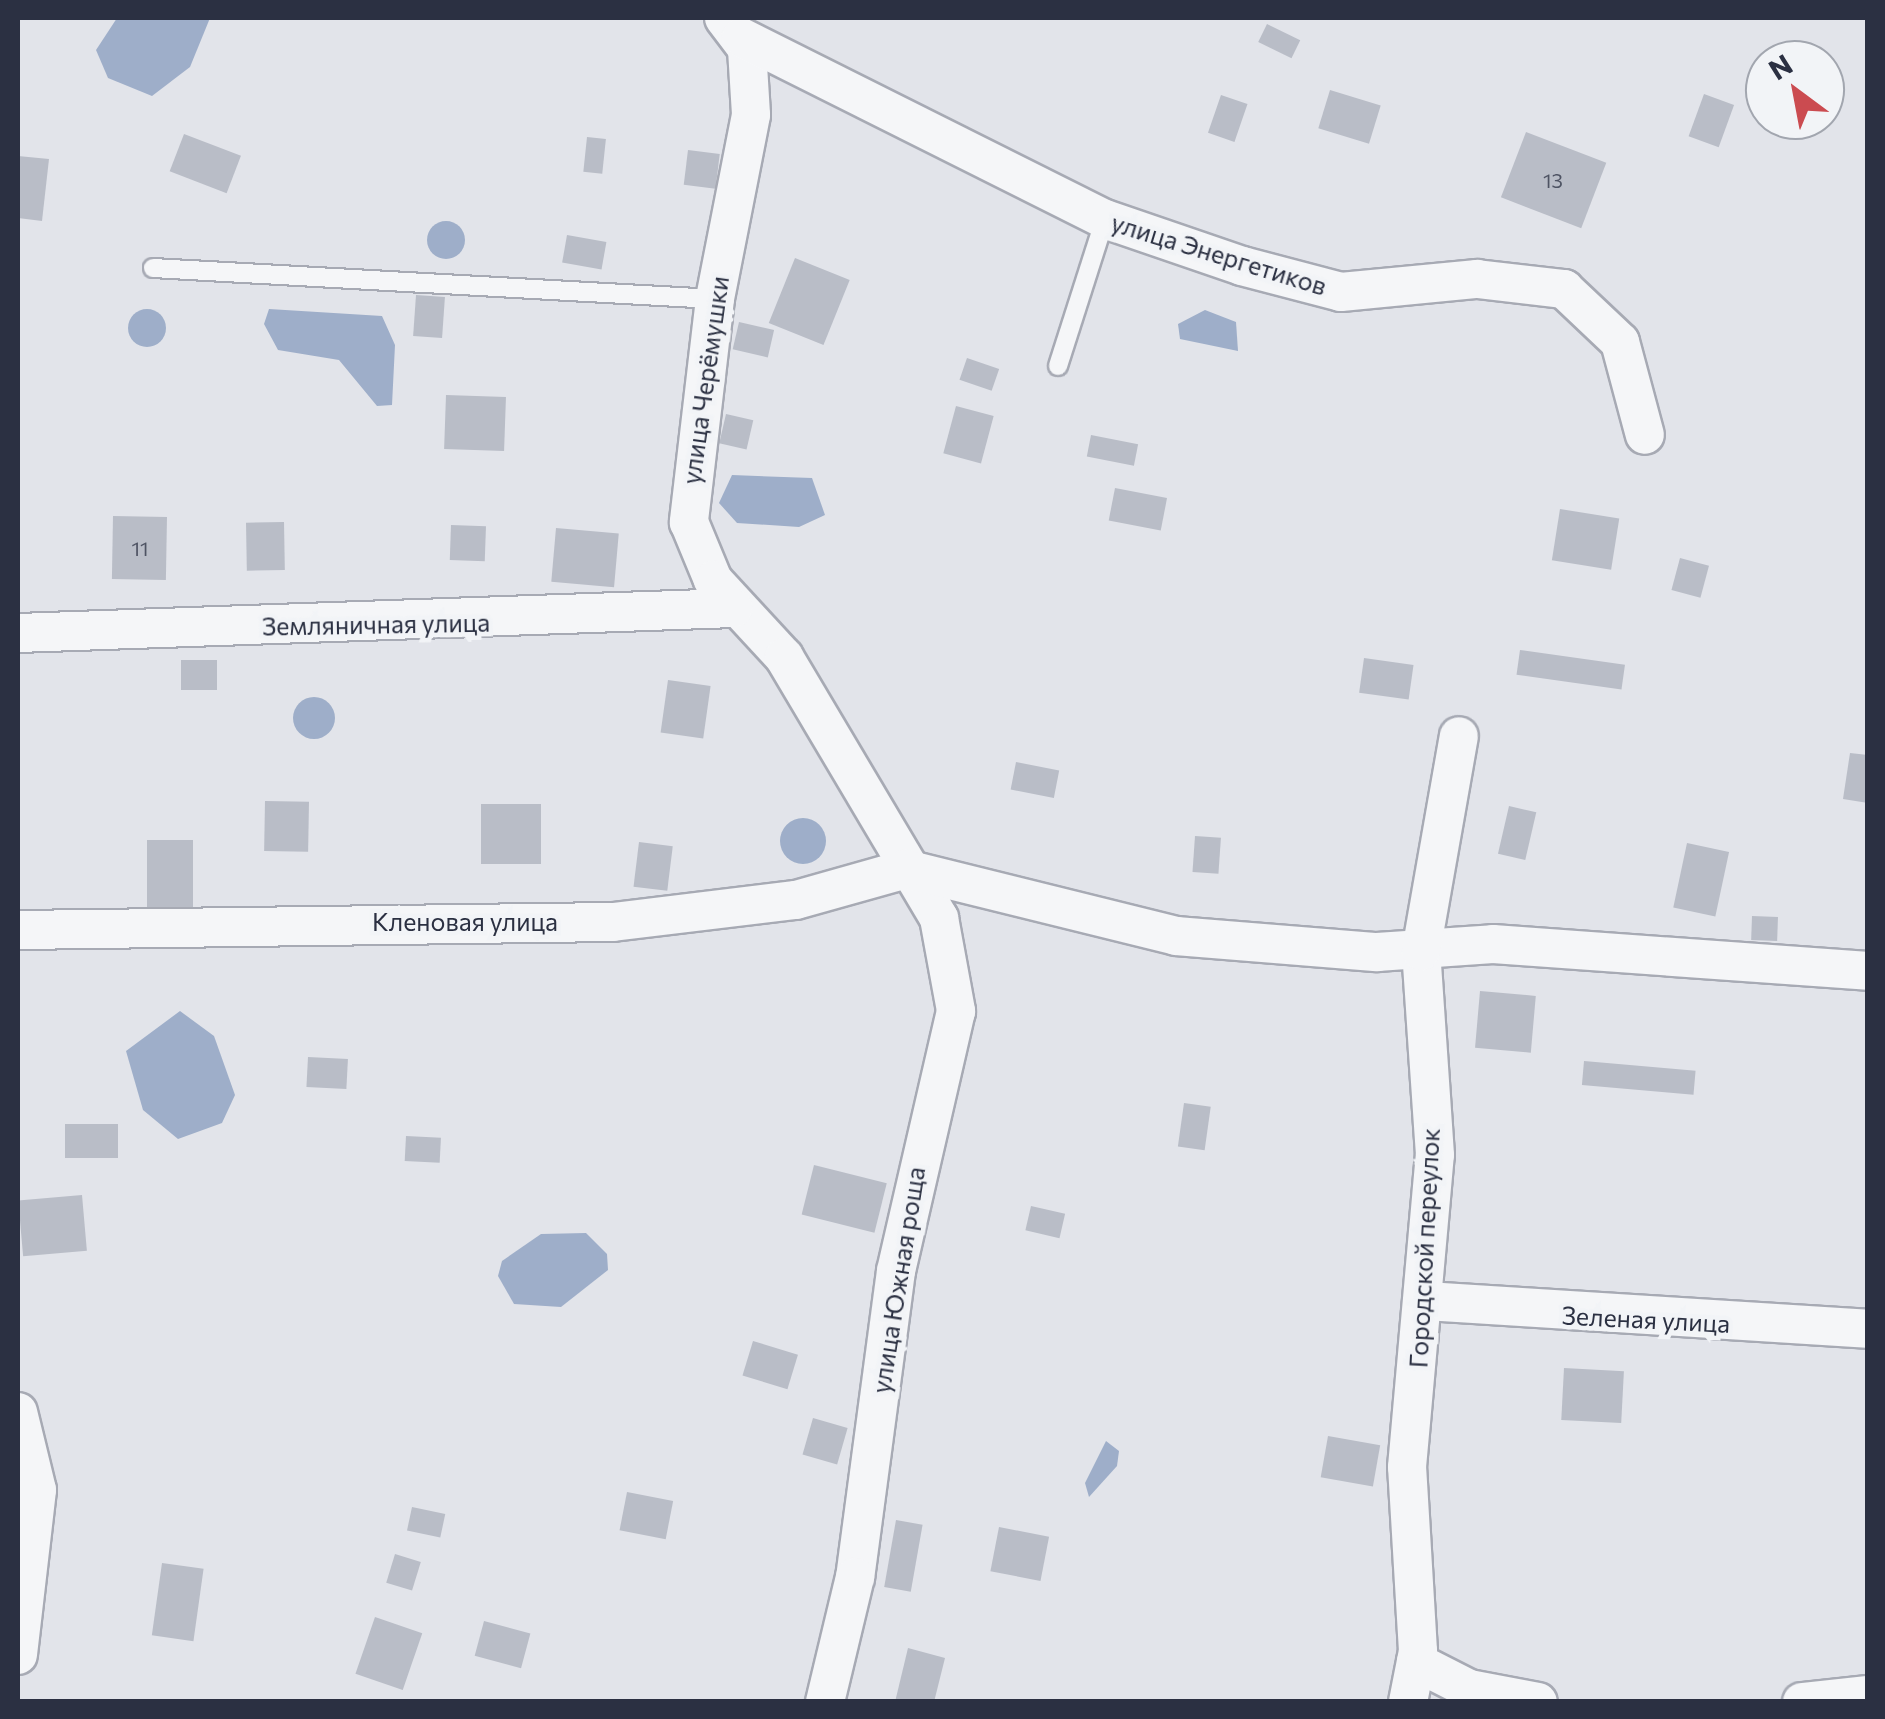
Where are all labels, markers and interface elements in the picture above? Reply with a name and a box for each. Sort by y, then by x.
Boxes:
north arrow [1745,40,1845,140]
text: N [1762,46,1798,86]
house number: 13 [1543,168,1563,192]
street label: улица Энергетиков [1108,207,1330,301]
street label: улица Черёмушки [676,274,734,486]
house number: 11 [131,536,149,560]
street label: Земляничная улица [262,607,490,641]
street label: Кленовая улица [372,906,558,936]
street label: Городской переулок [1403,1127,1445,1369]
street label: улица Южная роща [865,1165,931,1395]
street label: Зеленая улица [1561,1300,1731,1338]

